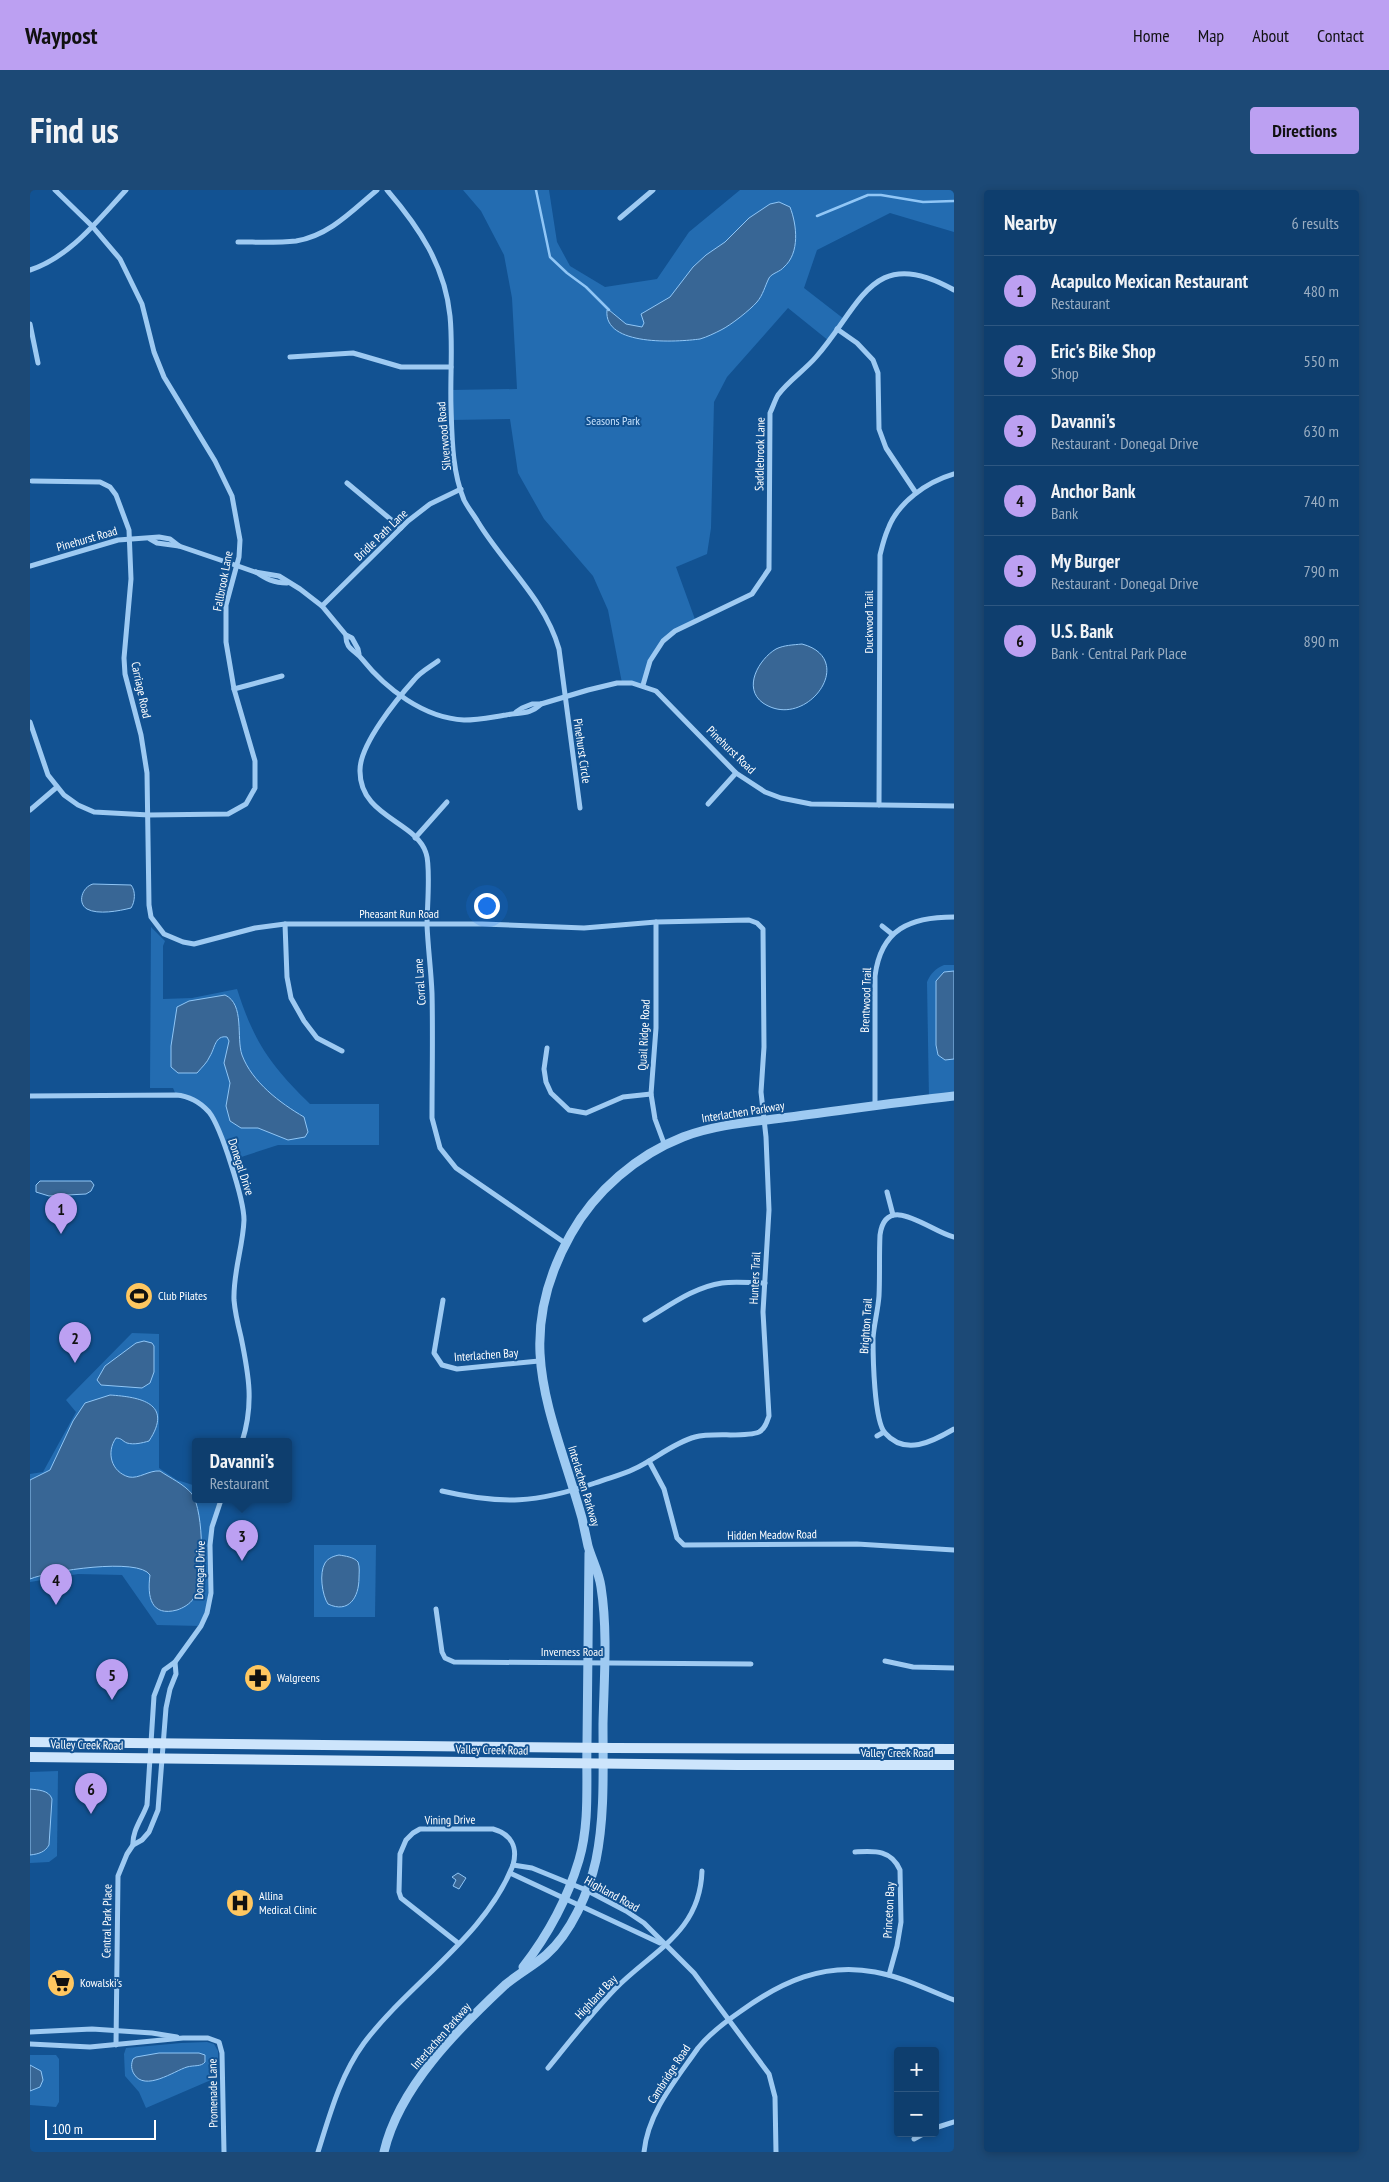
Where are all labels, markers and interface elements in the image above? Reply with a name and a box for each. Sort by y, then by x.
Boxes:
text: Waypost [25,20,98,51]
text: Home [1133,24,1170,47]
text: Map [1198,24,1224,47]
text: About [1252,24,1289,47]
text: Contact [1317,24,1364,47]
text: Find us [30,107,119,153]
button: Directions [1250,107,1359,154]
text: Nearby [1004,209,1057,236]
text: 6 results [1292,213,1339,233]
text: Acapulco Mexican Restaurant [1051,269,1248,293]
text: 1 [1016,281,1024,301]
text: 480 m [1304,281,1339,301]
text: Restaurant [1051,293,1110,313]
text: Eric's Bike Shop [1051,339,1156,363]
text: 2 [1016,351,1024,371]
text: 550 m [1304,351,1339,371]
text: Shop [1051,363,1079,383]
street label: Silverwood Road [433,401,454,471]
text: Davanni's [1051,409,1115,433]
park label: Seasons Park [586,413,640,428]
street label: Saddlebrook Lane [751,417,768,491]
text: 3 [1016,421,1024,441]
text: 630 m [1304,421,1339,441]
text: Restaurant · Donegal Drive [1051,433,1199,453]
text: Anchor Bank [1051,479,1136,503]
text: 4 [1016,491,1024,511]
text: 740 m [1304,491,1339,511]
text: Bank [1051,503,1078,523]
street label: Bridle Path Lane [351,506,410,564]
street label: Pinehurst Road [55,523,119,554]
text: My Burger [1051,549,1120,573]
street label: Fallbrook Lane [209,550,236,612]
text: 5 [1016,561,1024,581]
text: 790 m [1304,561,1339,581]
text: Restaurant · Donegal Drive [1051,573,1199,593]
street label: Duckwood Trail [861,590,876,654]
text: U.S. Bank [1051,619,1113,643]
text: 6 [1016,631,1024,651]
text: 890 m [1304,631,1339,651]
text: Bank · Central Park Place [1051,643,1187,663]
street label: Carriage Road [128,660,155,719]
street label: Pinehurst Circle [571,718,594,784]
street label: Pinehurst Road [704,723,759,777]
your location [474,893,500,919]
street label: Pheasant Run Road [359,906,439,921]
street label: Corral Lane [410,958,429,1006]
street label: Brentwood Trail [857,967,874,1033]
street label: Quail Ridge Road [634,999,653,1071]
street label: Interlachen Parkway [700,1097,786,1125]
street label: Donegal Drive [225,1137,258,1197]
pin: 1 [45,1193,77,1234]
street label: Hunters Trail [746,1251,763,1305]
sports icon: Club Pilates [124,1281,154,1311]
place label: Club Pilates [158,1288,207,1303]
street label: Brighton Trail [856,1297,875,1354]
pin: 2 [59,1322,91,1363]
street label: Interlachen Bay [453,1345,519,1364]
popup [192,1438,292,1503]
street label: Interlachen Parkway [565,1444,604,1529]
text: Davanni's [210,1449,274,1473]
text: Restaurant [210,1473,269,1493]
pin: 3 [226,1520,258,1561]
street label: Hidden Meadow Road [727,1526,817,1543]
street label: Donegal Drive [191,1540,208,1600]
pin: 4 [40,1564,72,1605]
street label: Inverness Road [541,1644,603,1659]
pin: 5 [96,1659,128,1700]
pharmacy icon: Walgreens [243,1663,273,1693]
place label: Walgreens [277,1670,320,1685]
street label: Valley Creek Road [50,1736,124,1753]
street label: Valley Creek Road [455,1741,529,1758]
street label: Valley Creek Road [860,1745,933,1760]
pin: 6 [75,1773,107,1814]
street label: Vining Drive [423,1812,476,1827]
street label: Highland Road [582,1872,642,1915]
street label: Princeton Bay [880,1881,897,1939]
street label: Central Park Place [98,1884,115,1958]
hospital icon: Allina Medical Clinic [225,1888,255,1918]
place label: Allina Medical Clinic [259,1888,318,1917]
supermarket icon: Kowalski's [46,1968,76,1998]
street label: Highland Bay [571,1971,620,2022]
place label: Kowalski's [80,1975,122,1990]
street label: Interlachen Parkway [408,1999,474,2072]
street label: Cambridge Road [644,2041,693,2106]
map controls [894,2047,939,2137]
button: + [894,2047,939,2092]
street label: Promenade Lane [204,2058,221,2128]
button: − [894,2092,939,2137]
scale bar [45,2117,156,2140]
text: 100 m [52,2120,83,2138]

